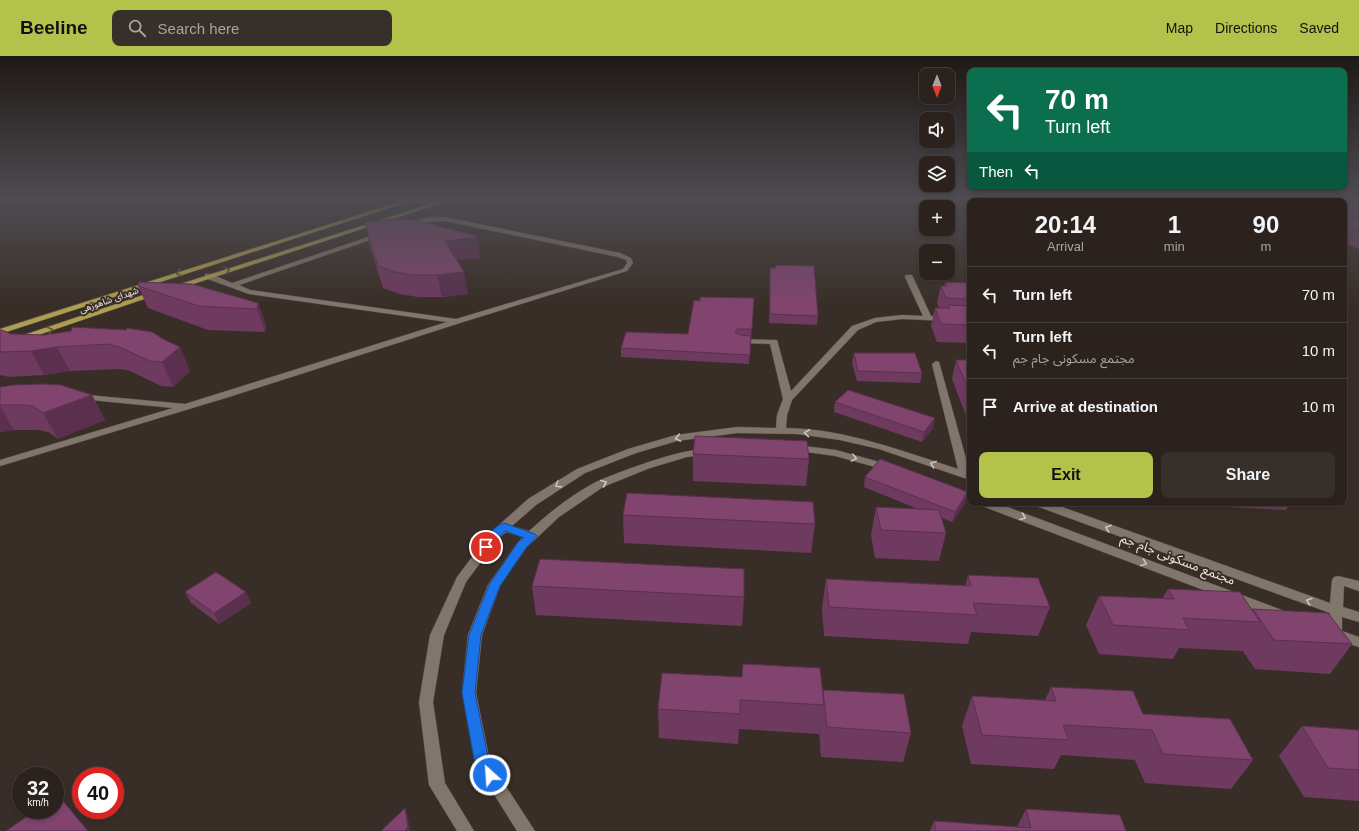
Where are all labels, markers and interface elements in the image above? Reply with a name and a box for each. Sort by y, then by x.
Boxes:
search box [112,10,392,46]
text: Beeline [20,17,88,38]
icon: search [126,17,148,39]
text: Search here [158,20,239,37]
text: Map [1166,20,1193,36]
text: Directions [1215,20,1277,36]
text: Saved [1299,20,1339,36]
north arrow [919,68,955,104]
map controls [919,68,955,280]
icon: left [979,84,1031,136]
text: 70 m [1045,84,1109,115]
button: sound [919,112,955,148]
text: Turn left [1045,117,1110,137]
button: layers [919,156,955,192]
icon: left [1021,160,1043,182]
text: Then [979,163,1013,180]
button: + [919,200,955,236]
text: 20:14 [1035,211,1096,238]
text: 1 [1168,211,1181,238]
text: 90 [1253,211,1279,238]
text: Arrival [1047,239,1084,254]
text: min [1164,239,1185,254]
text: m [1260,239,1271,254]
button: − [919,244,955,280]
one-way arrow [223,266,230,275]
one-way arrow [176,268,183,277]
icon: left [979,284,1001,306]
street label: شهدای شاهوزهی [78,285,140,316]
text: Turn left [1013,286,1072,303]
text: 70 m [1302,286,1335,303]
one-way arrow [47,326,54,334]
text: Turn left [1013,328,1072,345]
icon: left [979,340,1001,362]
text: 10 m [1302,342,1335,359]
text: مجتمع مسکونی جام جم [1013,351,1135,366]
icon: arrive [979,396,1001,418]
text: Arrive at destination [1013,398,1158,415]
text: 10 m [1302,398,1335,415]
one-way arrow [804,429,811,438]
one-way arrow [675,434,681,442]
button: Exit [979,452,1153,498]
button: Share [1161,452,1335,498]
one-way arrow [851,453,857,461]
one-way arrow [930,460,937,468]
one-way arrow [600,480,608,488]
one-way arrow [555,481,562,488]
one-way arrow [1019,512,1026,520]
one-way arrow [1104,524,1111,532]
pin [469,530,503,564]
street label: مجتمع مسکونی جام جم [1117,530,1238,591]
icon: arrive [475,536,497,558]
one-way arrow [1141,558,1148,566]
one-way arrow [1305,597,1312,606]
position arrow [469,754,511,796]
speed limit sign: 40 [72,767,124,819]
text: 32 [27,777,49,799]
text: km/h [27,797,49,808]

